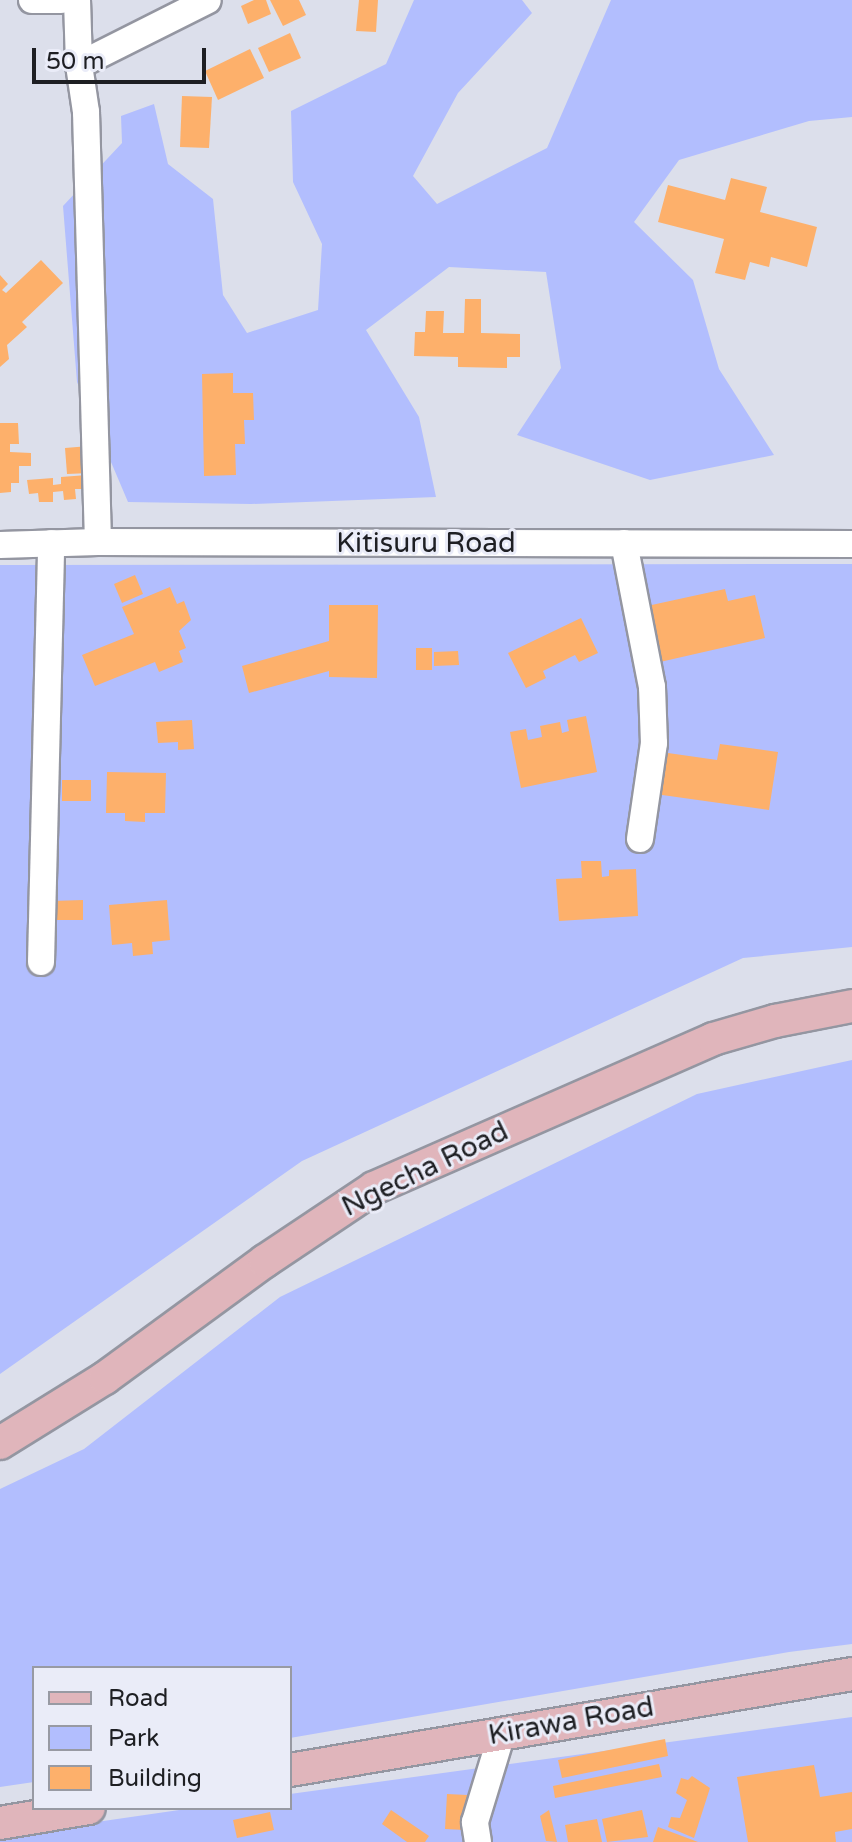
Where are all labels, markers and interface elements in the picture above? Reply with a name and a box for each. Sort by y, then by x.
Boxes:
scale bar [36,32,210,82]
text: 50 m [46,47,104,76]
street label: Kitisuru Road [336,526,516,560]
street label: Ngecha Road [336,1114,514,1224]
legend [32,1666,292,1810]
text: Road [108,1684,168,1713]
street label: Kirawa Road [486,1690,656,1752]
text: Park [108,1724,159,1753]
text: Building [108,1764,202,1793]

